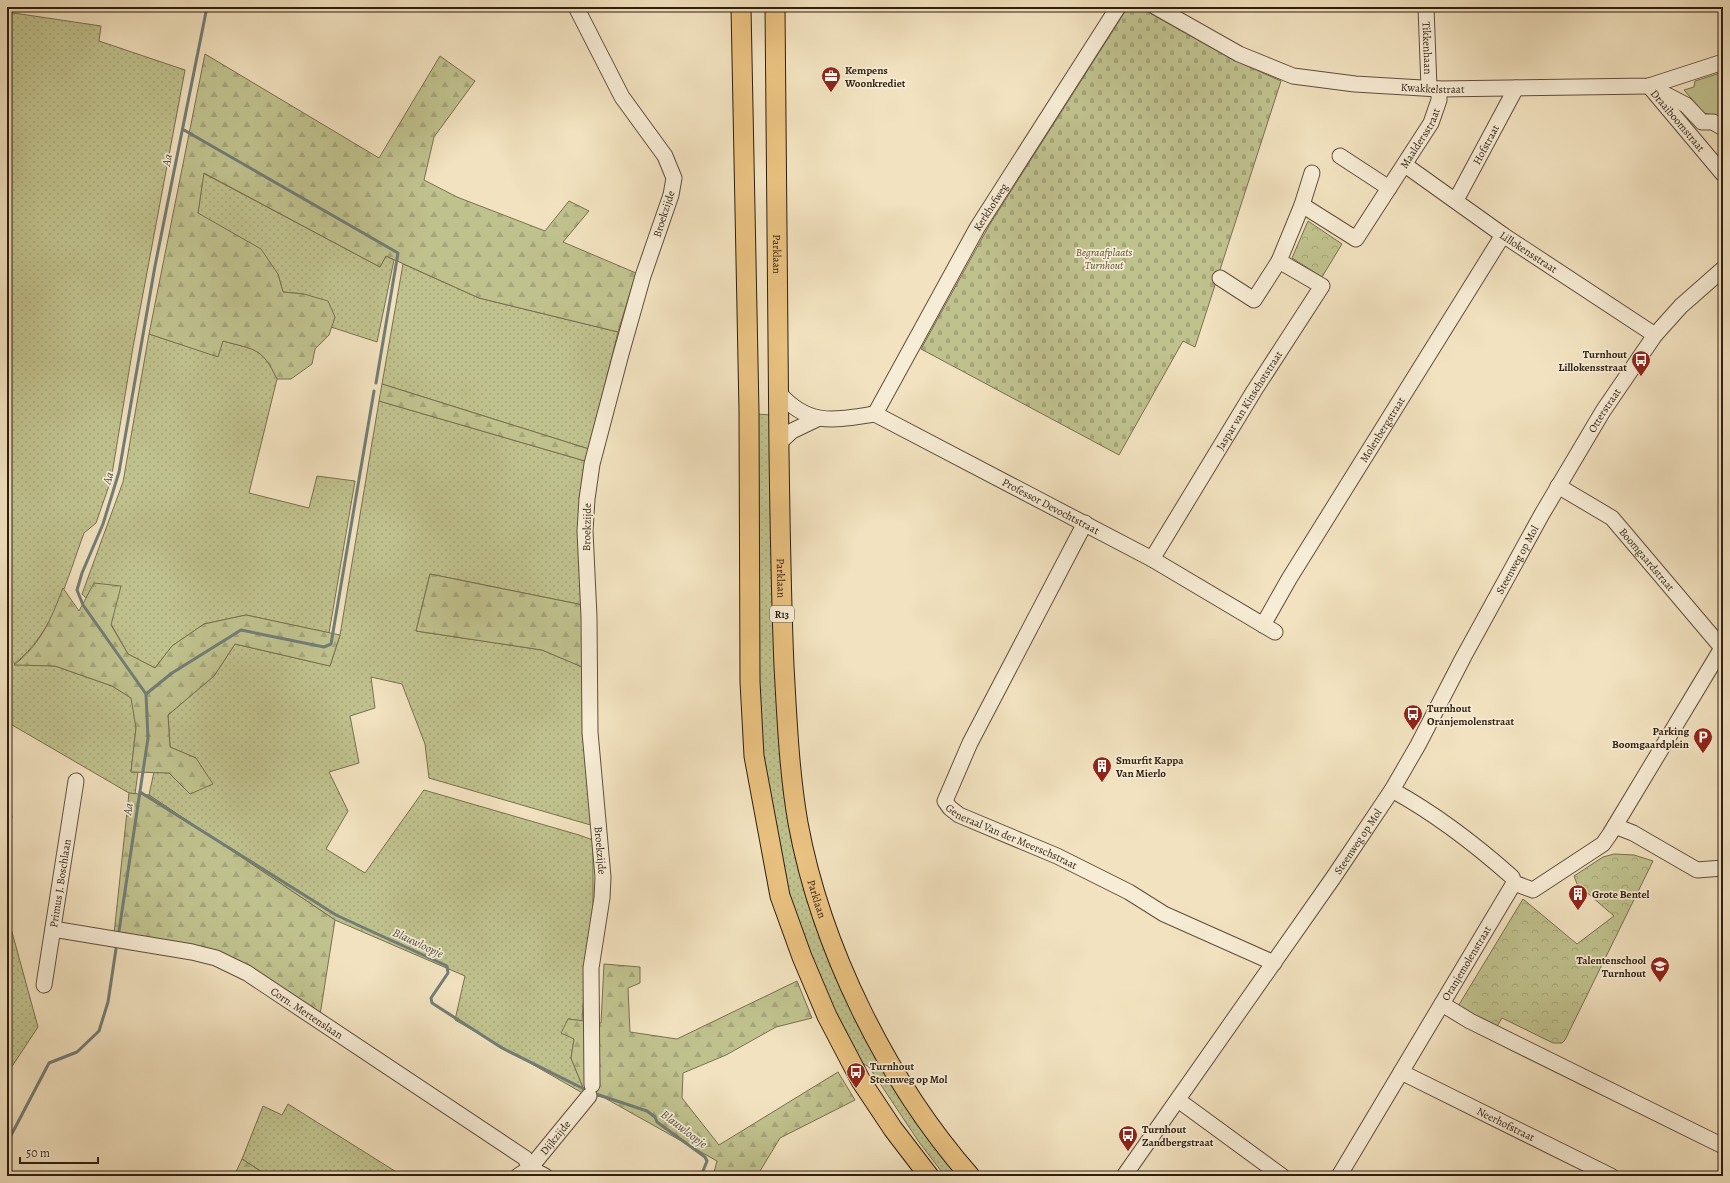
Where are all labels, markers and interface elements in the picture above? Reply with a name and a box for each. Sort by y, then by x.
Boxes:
street label: Tikkenhaan [1419,21,1436,75]
place label: Kempens Woonkrediet [844,63,906,91]
office icon: Kempens Woonkrediet [820,65,842,93]
street label: Kwakkelstraat [1400,79,1465,97]
street label: Draaiboomstraat [1647,86,1709,155]
street label: Maaldersstraat [1396,106,1443,171]
street label: Hofstraat [1469,122,1503,167]
water label: Aa [158,152,176,168]
street label: Kerkhofweg [969,180,1012,234]
street label: Broekzijde [649,189,679,239]
street label: Lillokensstraat [1497,227,1561,276]
street label: Parklaan [770,234,785,274]
park label: Begraafplaats Turnhout [1076,245,1132,273]
street label: Jaspar van Kinschotstraat [1212,347,1286,453]
place label: Turnhout Lillokensstraat [1558,347,1627,375]
bus stop icon: Turnhout Lillokensstraat [1630,349,1652,377]
street label: Otterstraat [1584,385,1624,435]
street label: Molenbergstraat [1356,393,1408,465]
water label: Aa [98,470,117,487]
street label: Professor Devochtstraat [1000,474,1103,538]
street label: Broekzijde [579,503,595,551]
street label: Steenweg op Mol [1492,522,1542,597]
street label: Boomgaardstraat [1616,525,1678,594]
street label: Parklaan [773,558,789,598]
road number: R13 [770,606,794,622]
place label: Turnhout Oranjemolenstraat [1427,701,1515,729]
bus stop icon: Turnhout Oranjemolenstraat [1402,703,1424,731]
place label: Parking Boomgaardplein [1612,724,1689,752]
parking icon: Parking Boomgaardplein [1692,726,1714,754]
place label: Smurfit Kappa Van Mierlo [1115,753,1184,781]
building icon: Smurfit Kappa Van Mierlo [1091,755,1113,783]
street label: Generaal Van der Meerschstraat [943,800,1080,873]
water label: Aa [119,801,137,817]
street label: Steenweg op Mol [1330,805,1385,877]
street label: Broekzijde [591,826,610,875]
street label: Primus J. Boschlaan [46,838,74,928]
street label: Parklaan [804,878,830,920]
building icon: Grote Bentel [1567,883,1589,911]
place label: Grote Bentel [1592,887,1649,902]
street label: Oranjemolenstraat [1438,922,1495,1003]
water label: Blauwloopje [390,924,447,962]
place label: Talentenschool Turnhout [1576,953,1646,981]
school or university icon: Talentenschool Turnhout [1649,955,1671,983]
street label: Corn. Mertenslaan [268,983,346,1042]
place label: Turnhout Steenweg op Mol [870,1059,947,1087]
bus stop icon: Turnhout Steenweg op Mol [845,1061,867,1089]
street label: Neerhofstraat [1474,1103,1538,1145]
water label: Blauwloopje [657,1106,711,1152]
street label: Dijkzijde [536,1117,574,1158]
place label: Turnhout Zandbergstraat [1142,1122,1214,1150]
bus stop icon: Turnhout Zandbergstraat [1117,1124,1139,1152]
scale bar [20,1139,98,1165]
text: 50 m [26,1145,50,1161]

